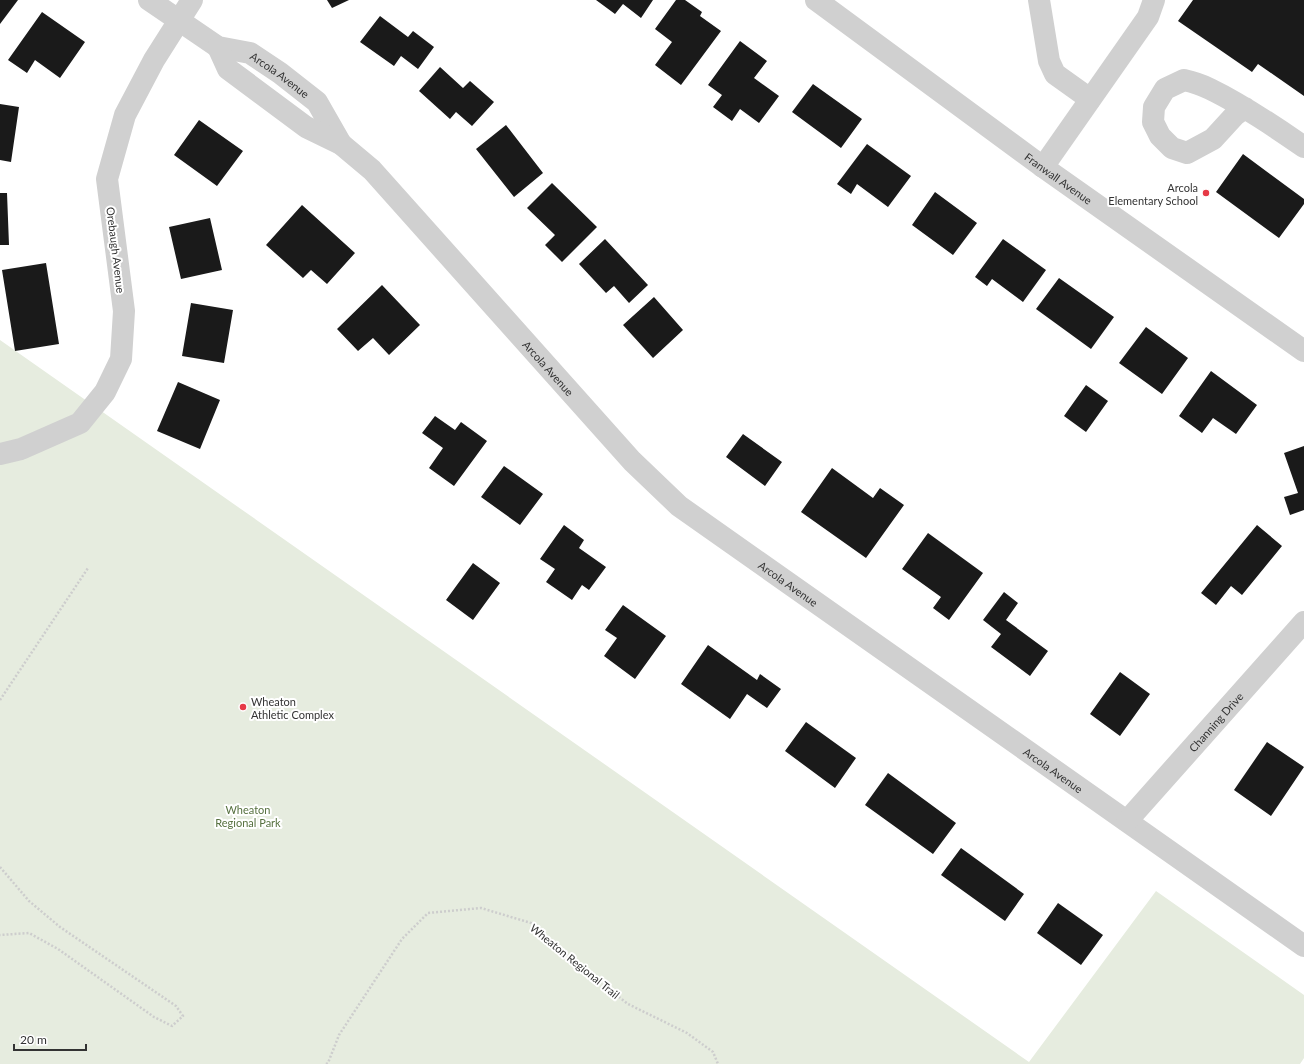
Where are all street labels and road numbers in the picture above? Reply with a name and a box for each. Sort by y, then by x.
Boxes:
street label: Arcola Avenue [248,49,312,100]
street label: Franwall Avenue [1023,150,1095,206]
street label: Orebaugh Avenue [104,206,128,294]
street label: Arcola Avenue [521,338,577,398]
street label: Arcola Avenue [756,558,821,609]
street label: Channing Drive [1186,689,1245,754]
street label: Arcola Avenue [1021,744,1086,795]
street label: Wheaton Regional Trail [528,921,622,1001]

